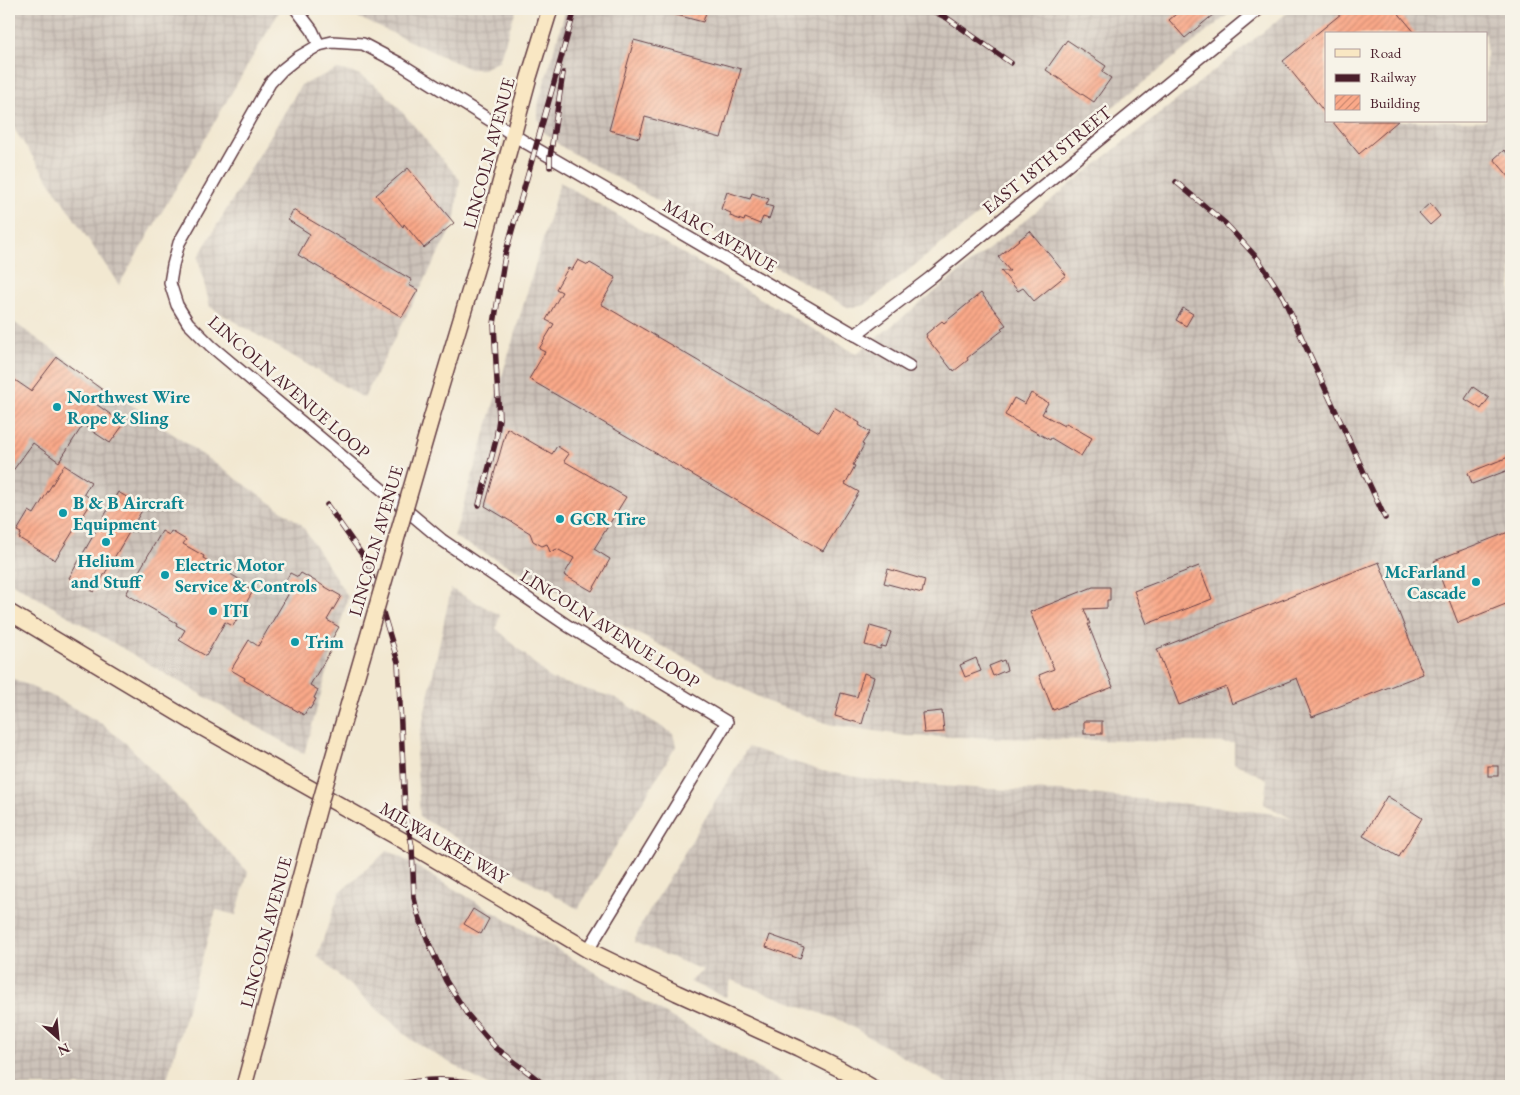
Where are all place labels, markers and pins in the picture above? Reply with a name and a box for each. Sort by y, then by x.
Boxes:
place label: Northwest Wire Rope & Sling [67,385,191,429]
marker: Northwest Wire Rope & Sling [51,401,63,413]
place label: B & B Aircraft Equipment [73,491,184,535]
marker: B & B Aircraft Equipment [57,507,69,519]
place label: GCR Tire [570,507,646,530]
marker: GCR Tire [554,513,566,525]
marker: Helium and Stuff [100,536,112,548]
place label: Helium and Stuff [71,549,143,593]
place label: Electric Motor Service & Controls [175,553,317,597]
place label: McFarland Cascade [1385,560,1466,604]
marker: Electric Motor Service & Controls [159,569,171,581]
marker: McFarland Cascade [1470,576,1482,588]
place label: ITI [223,599,249,622]
marker: ITI [207,605,219,617]
place label: Trim [305,630,344,653]
marker: Trim [289,636,301,648]

